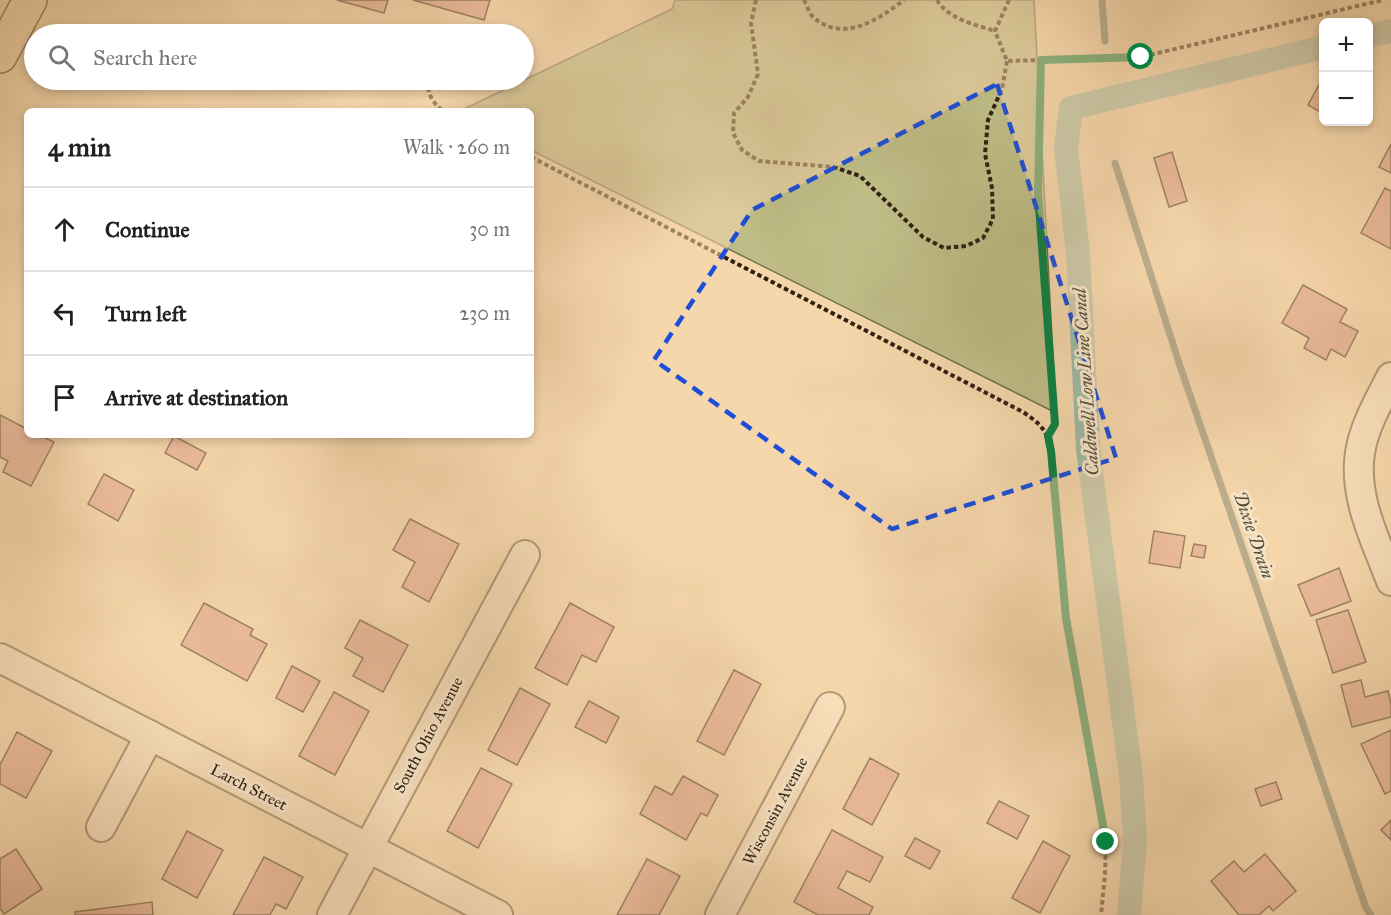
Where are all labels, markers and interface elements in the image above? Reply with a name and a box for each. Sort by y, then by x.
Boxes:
map controls [1319,18,1373,126]
button: + [1319,18,1373,72]
search box [24,24,534,90]
icon: search [45,41,78,74]
route start [1127,43,1153,69]
text: Search here [93,44,197,71]
button: − [1319,72,1373,126]
text: 4 min [48,131,111,163]
text: Walk · 260 m [403,135,510,159]
icon: ahead [48,213,81,246]
text: Continue [105,216,190,243]
text: 30 m [469,217,510,241]
water label: Caldwell Low Line Canal [1068,285,1104,476]
icon: left [48,297,81,330]
text: Turn left [105,300,187,327]
text: 230 m [459,301,510,325]
icon: arrive [48,381,81,414]
text: Arrive at destination [105,384,288,411]
water label: Dixie Drain [1229,488,1279,582]
street label: South Ohio Avenue [389,673,467,796]
street label: Wisconsin Avenue [739,754,812,868]
street label: Larch Street [208,760,291,815]
route end [1092,828,1118,854]

